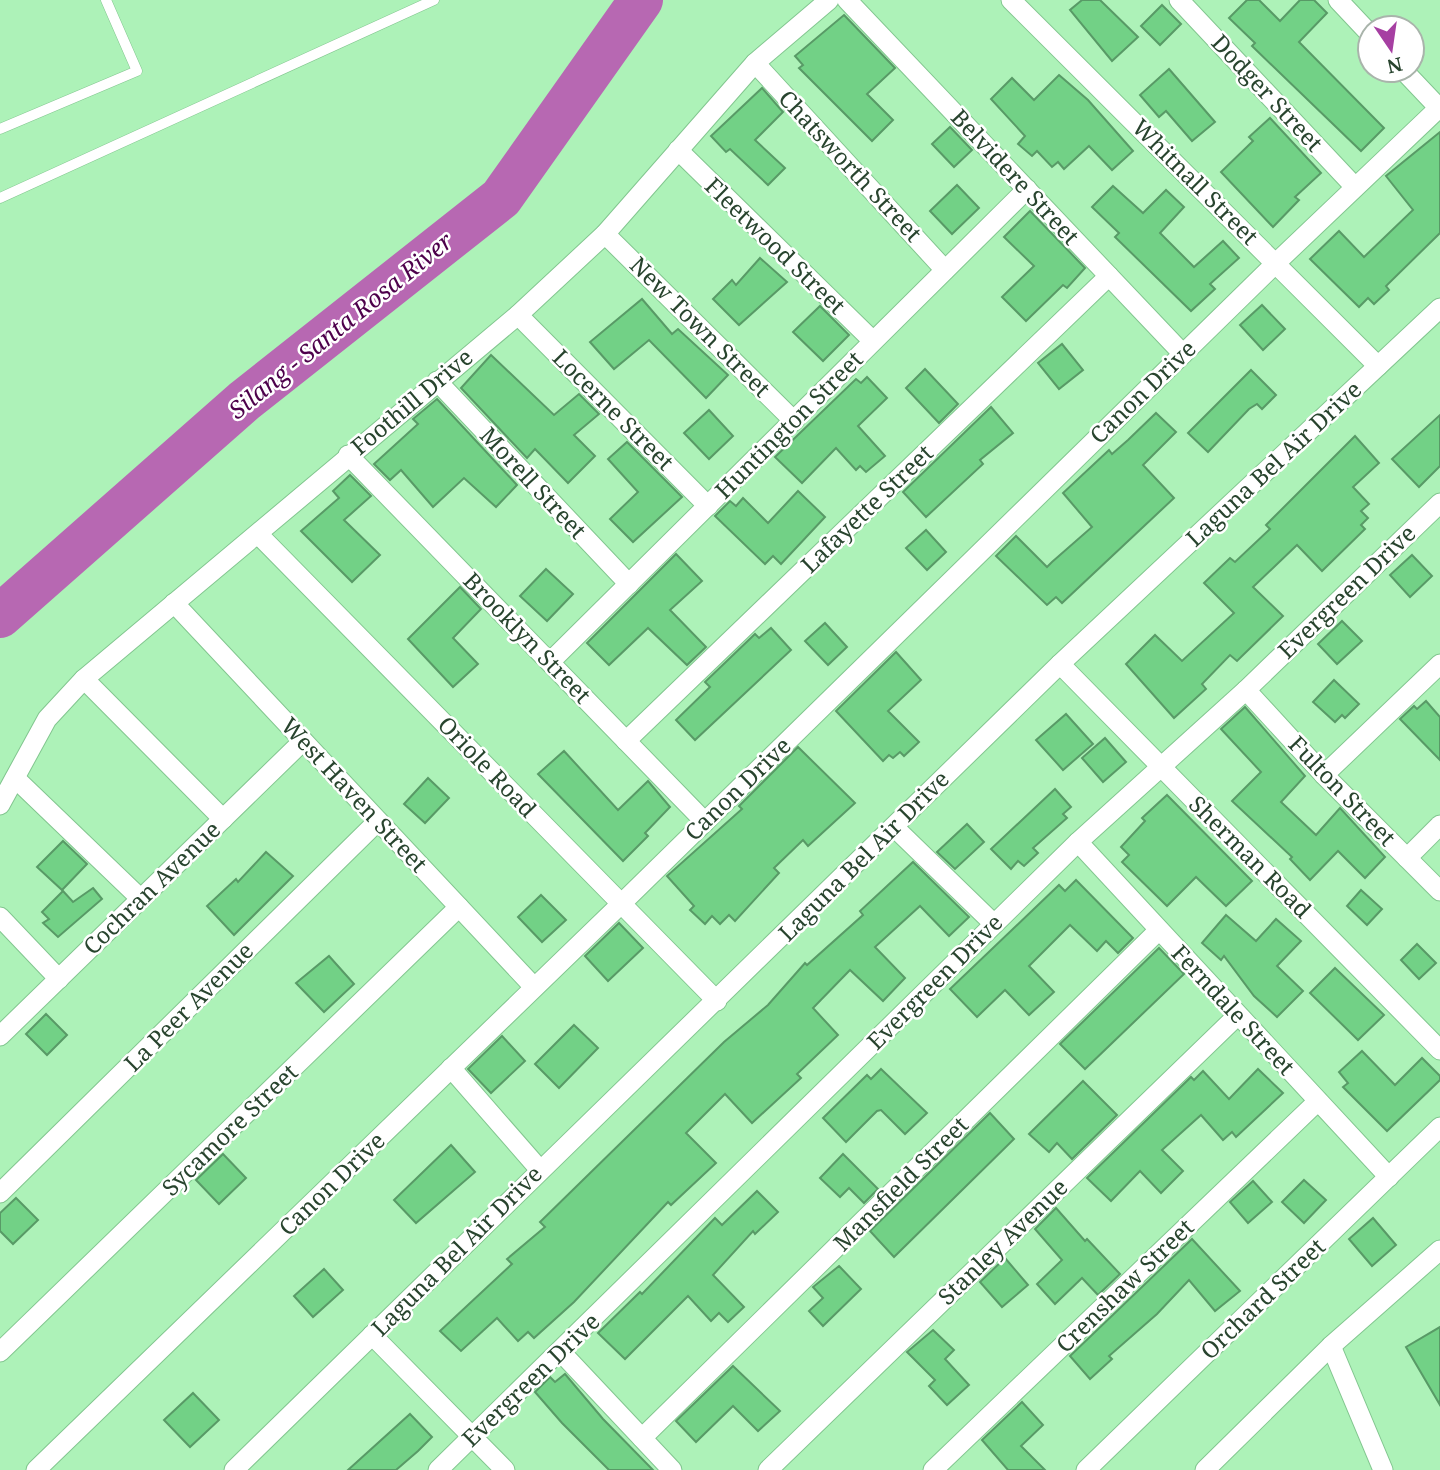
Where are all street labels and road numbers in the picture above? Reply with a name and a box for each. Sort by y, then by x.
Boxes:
street label: Dodger Street [1205,27,1331,158]
street label: Chatsworth Street [772,82,930,248]
street label: Belvidere Street [944,101,1087,251]
street label: Whitnall Street [1126,111,1266,251]
street label: Fleetwood Street [698,170,853,321]
street label: New Town Street [623,249,778,404]
street label: Canon Drive [1082,332,1203,450]
street label: Foothill Drive [344,341,479,462]
street label: Locerne Street [546,342,681,477]
street label: Huntington Street [707,343,869,505]
street label: Laguna Bel Air Drive [1179,373,1368,553]
street label: Morell Street [473,419,594,545]
street label: Lafayette Street [793,437,939,580]
street label: Evergreen Drive [1270,517,1422,665]
street label: Brooklyn Street [457,565,599,710]
street label: Oriole Road [431,709,544,824]
street label: West Haven Street [274,710,435,879]
street label: Fulton Street [1282,728,1403,852]
street label: Canon Drive [677,729,798,847]
street label: Laguna Bel Air Drive [771,763,956,948]
street label: Sherman Road [1182,788,1319,925]
street label: Cochran Avenue [76,813,227,961]
street label: Evergreen Drive [859,906,1009,1056]
street label: La Peer Avenue [117,935,260,1078]
street label: Ferndale Street [1165,937,1302,1081]
street label: Sycamore Street [154,1056,304,1202]
street label: Mansfield Street [826,1109,975,1258]
street label: Canon Drive [271,1124,392,1242]
street label: Laguna Bel Air Drive [364,1158,549,1343]
street label: Stanley Avenue [930,1171,1074,1311]
street label: Crenshaw Street [1048,1211,1200,1359]
street label: Orchard Street [1193,1231,1332,1366]
street label: Evergreen Drive [454,1305,606,1453]

